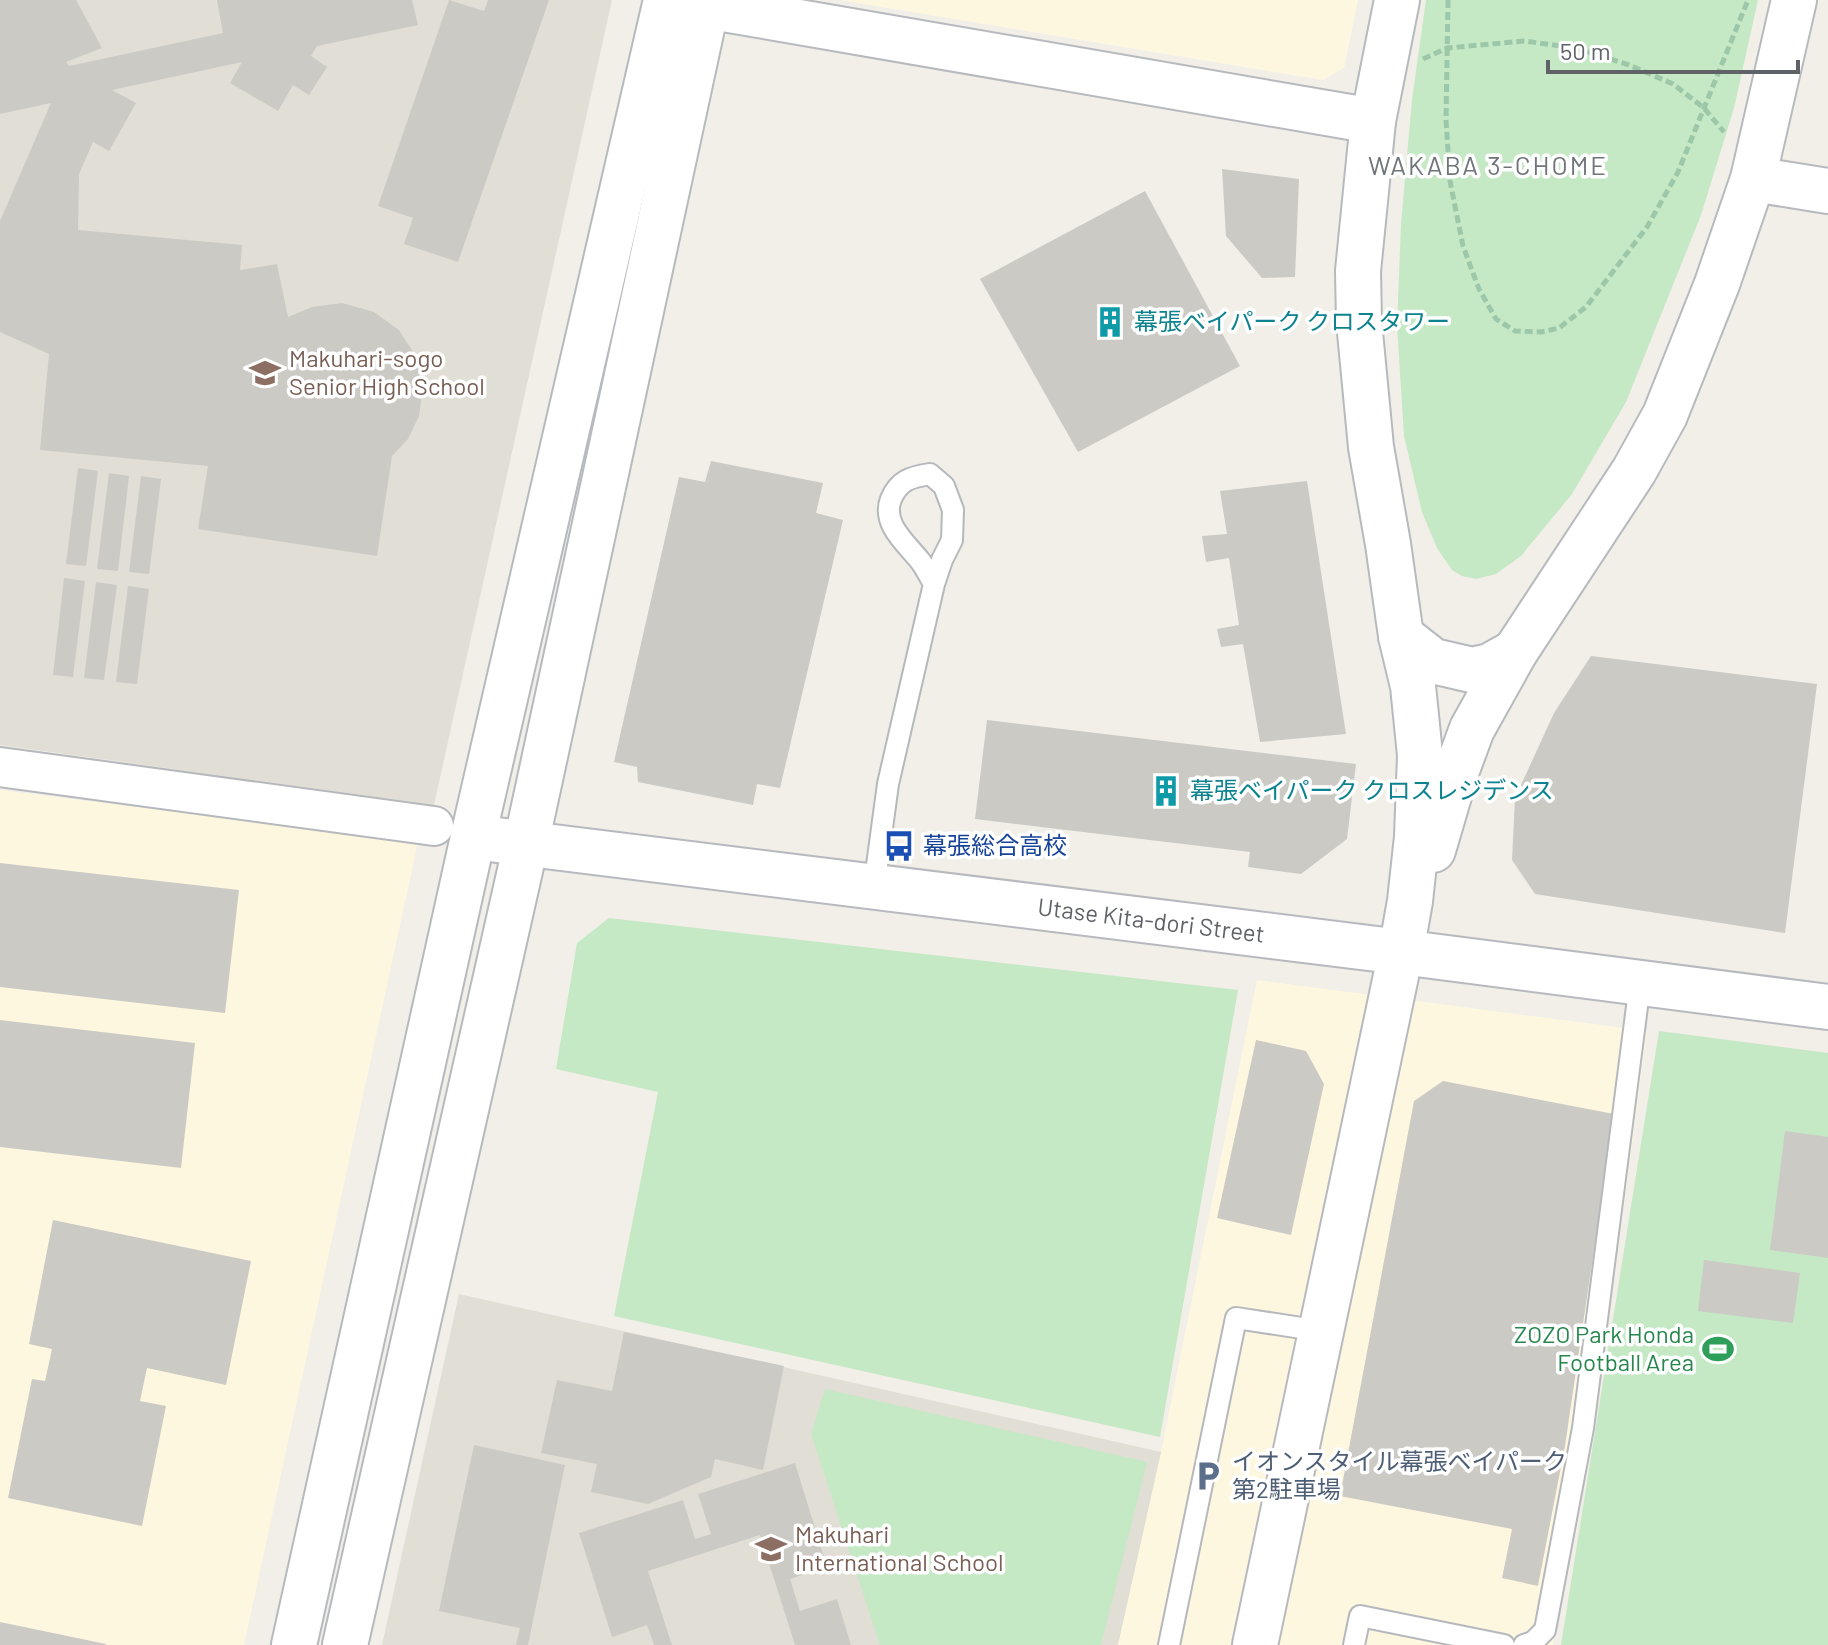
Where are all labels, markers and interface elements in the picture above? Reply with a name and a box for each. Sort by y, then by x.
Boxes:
scale bar [1548,24,1798,74]
text: 50 m [1560,36,1611,65]
district label: WAKABA 3-CHOME [1368,149,1608,180]
building icon: 幕張ベイパーク クロスタワー [1093,305,1127,339]
place label: 幕張ベイパーク クロスタワー [1134,306,1450,335]
place label: Makuhari-sogo Senior High School [289,343,485,400]
school or university icon: Makuhari-sogo Senior High School [248,356,282,390]
building icon: 幕張ベイパーク クロスレジデンス [1149,774,1183,808]
place label: 幕張ベイパーク クロスレジデンス [1190,775,1554,804]
bus stop icon: 幕張総合高校 [882,829,916,863]
place label: 幕張総合高校 [923,830,1067,859]
street label: Utase Kita-dori Street [1036,891,1266,948]
place label: ZOZO Park Honda Football Area [1514,1319,1694,1376]
sports icon: ZOZO Park Honda Football Area [1701,1332,1735,1366]
place label: イオンスタイル幕張ベイパーク 第2駐車場 [1232,1446,1567,1503]
parking icon: イオンスタイル幕張ベイパーク 第2駐車場 [1191,1459,1225,1493]
place label: Makuhari International School [795,1519,1004,1576]
school or university icon: Makuhari International School [754,1532,788,1566]

